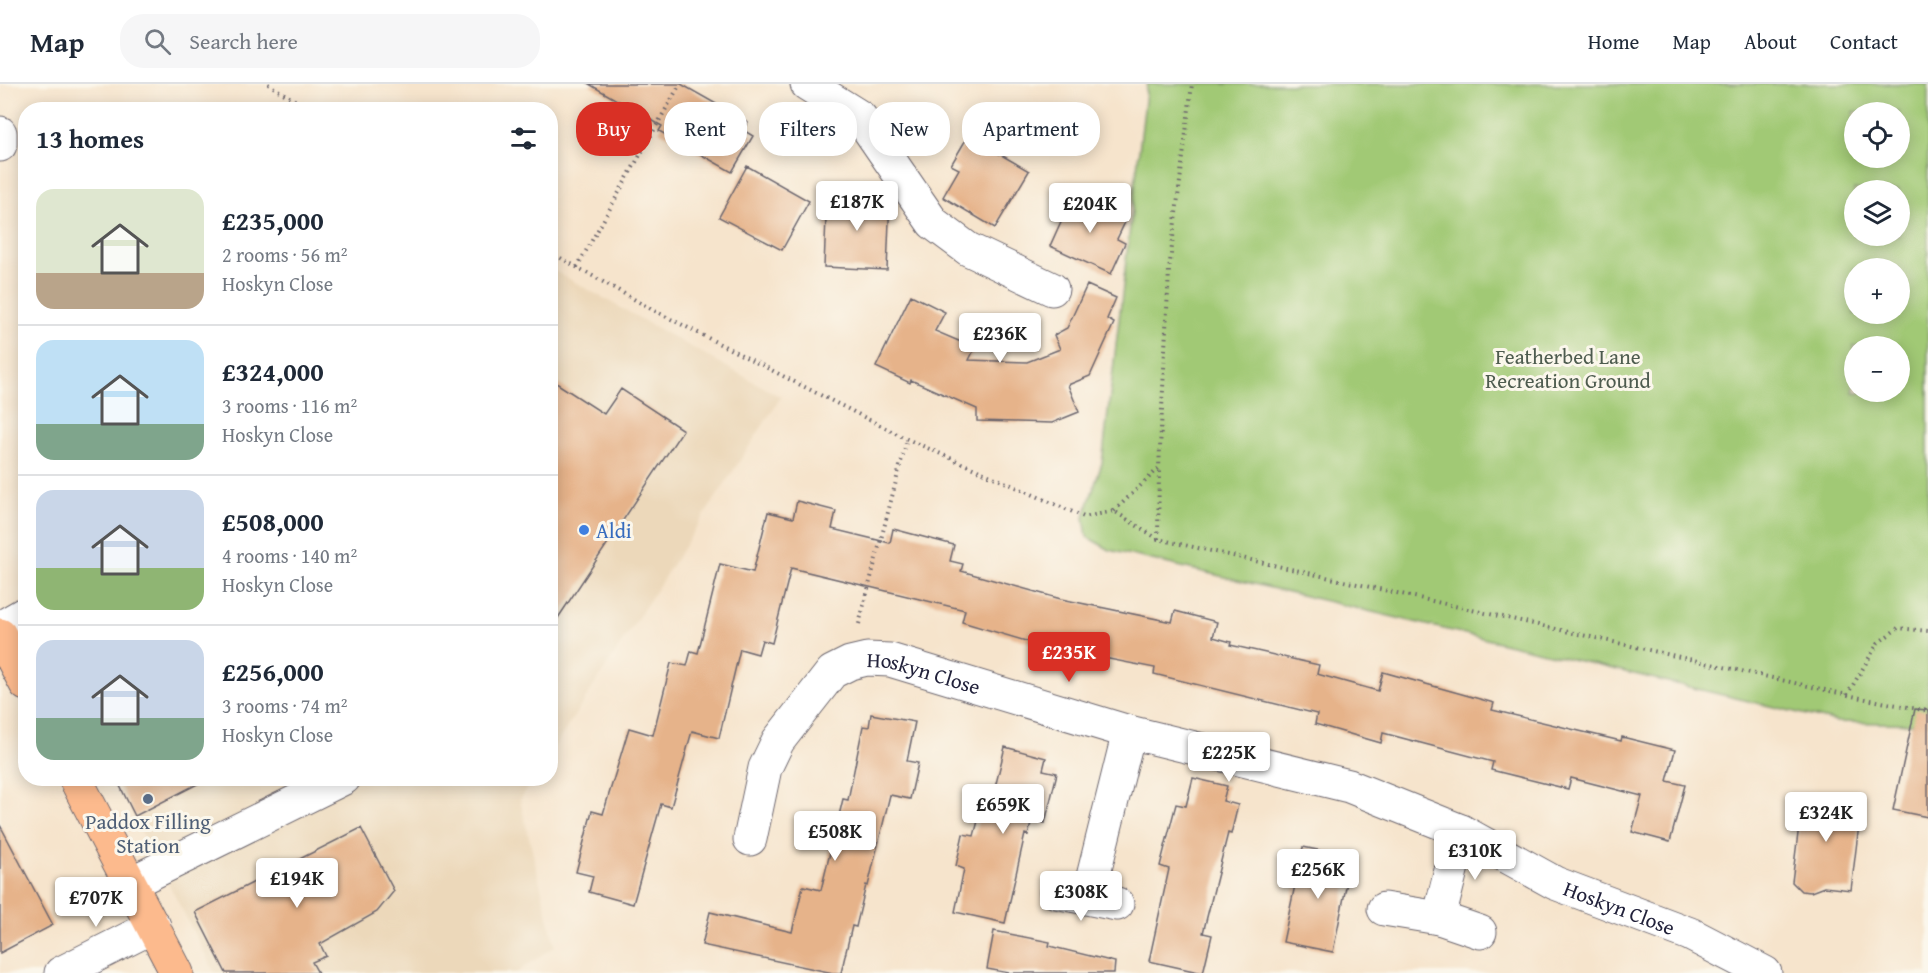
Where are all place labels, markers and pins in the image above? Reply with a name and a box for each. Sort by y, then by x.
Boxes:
pin: £187K [815,181,899,232]
pin: £204K [1048,183,1132,234]
pin: £236K [958,313,1042,364]
place label: Aldi [596,515,632,546]
marker: Aldi [577,523,591,537]
pin: £235K [1027,632,1111,683]
pin: £225K [1187,732,1271,783]
pin: £659K [961,784,1045,835]
marker: Paddox Filling Station [141,792,155,806]
pin: £324K [1784,792,1868,843]
place label: Paddox Filling Station [85,806,211,861]
pin: £508K [793,811,877,862]
pin: £310K [1433,830,1517,881]
pin: £256K [1276,849,1360,900]
pin: £194K [255,858,339,909]
pin: £308K [1039,871,1123,922]
pin: £707K [54,877,138,928]

